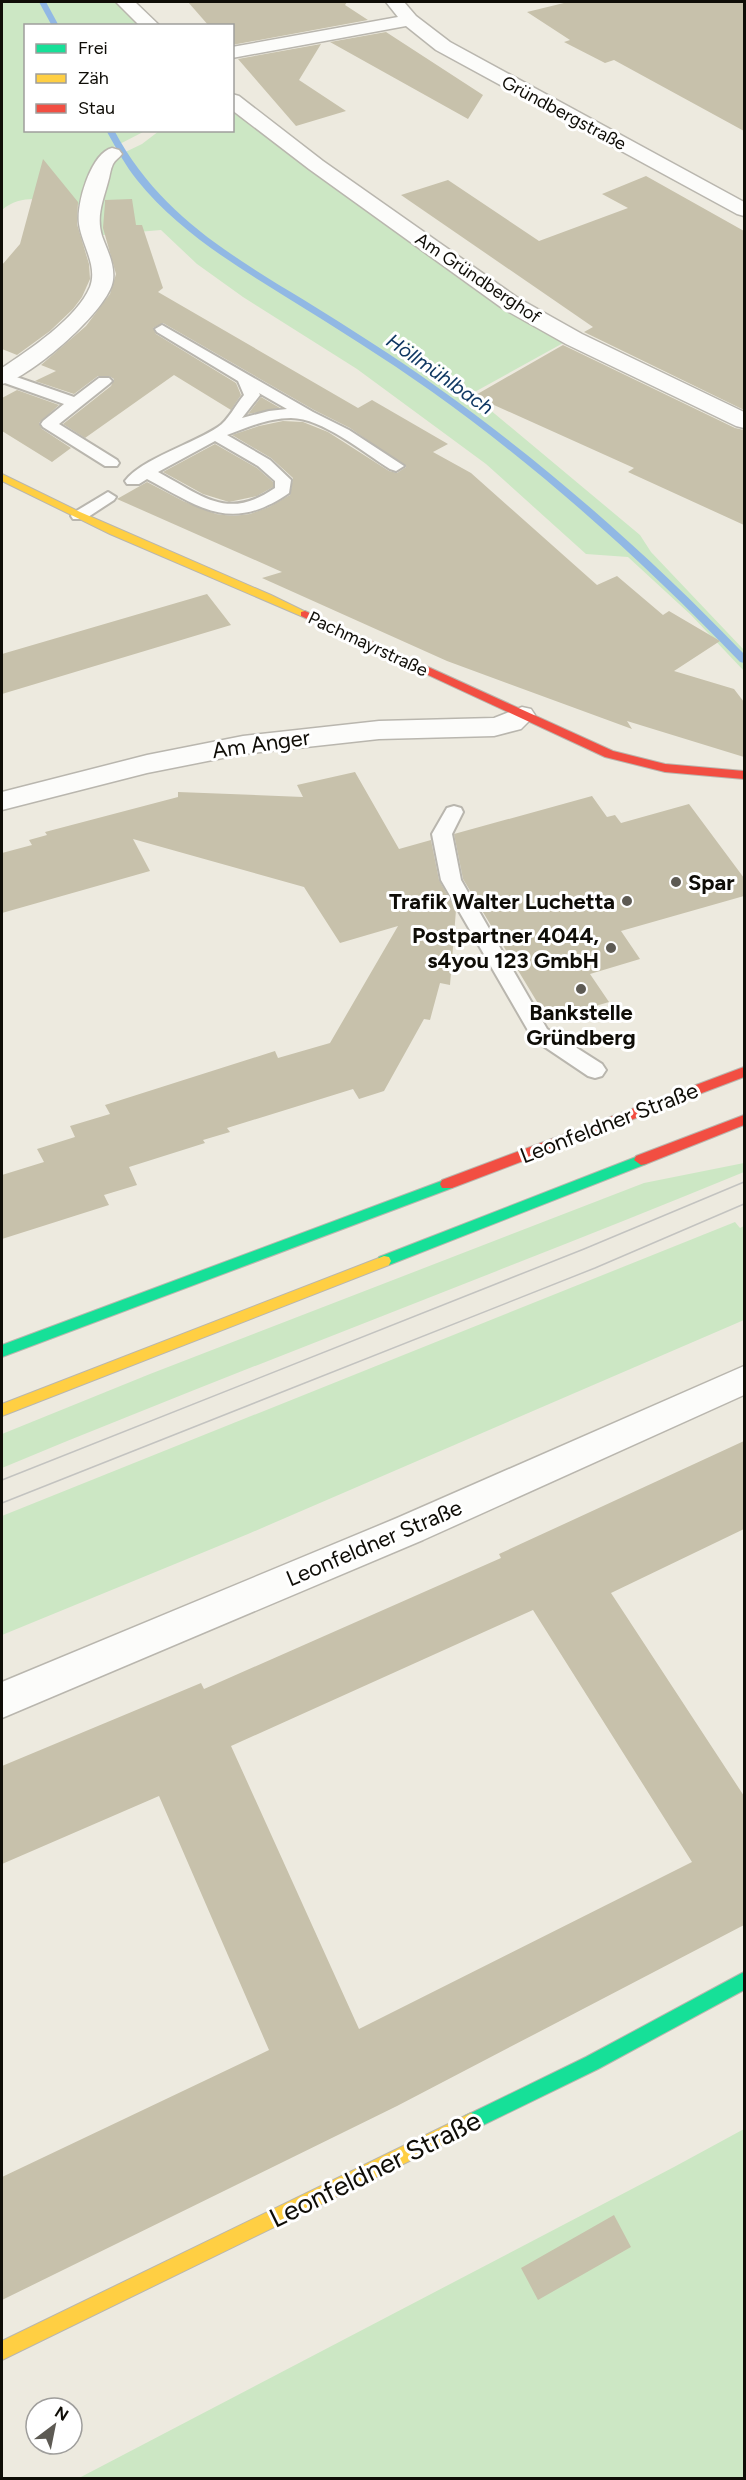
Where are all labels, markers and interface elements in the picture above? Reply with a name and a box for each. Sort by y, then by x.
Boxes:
legend [24,24,234,132]
text: Frei [78,37,108,59]
text: Zäh [78,67,109,89]
street label: Gründbergstraße [498,71,630,155]
text: Stau [78,97,115,119]
street label: Am Gründberghof [411,228,545,328]
water label: Höllmühlbach [382,328,498,420]
street label: Pachmayrstraße [305,607,432,681]
street label: Am Anger [210,724,312,764]
place label: Spar [688,869,735,896]
marker: Spar [669,875,683,889]
place label: Trafik Walter Luchetta [389,888,615,915]
marker: Trafik Walter Luchetta [620,894,634,908]
place label: Postpartner 4044, s4you 123 GmbH [412,922,599,974]
marker: Postpartner 4044, s4you 123 GmbH [604,941,618,955]
marker: Bankstelle Gründberg [574,982,588,996]
place label: Bankstelle Gründberg [526,999,636,1051]
street label: Leonfeldner Straße [516,1077,702,1169]
street label: Leonfeldner Straße [282,1494,466,1592]
street label: Leonfeldner Straße [264,2104,486,2234]
north arrow [24,2396,84,2456]
text: N [51,2402,72,2425]

